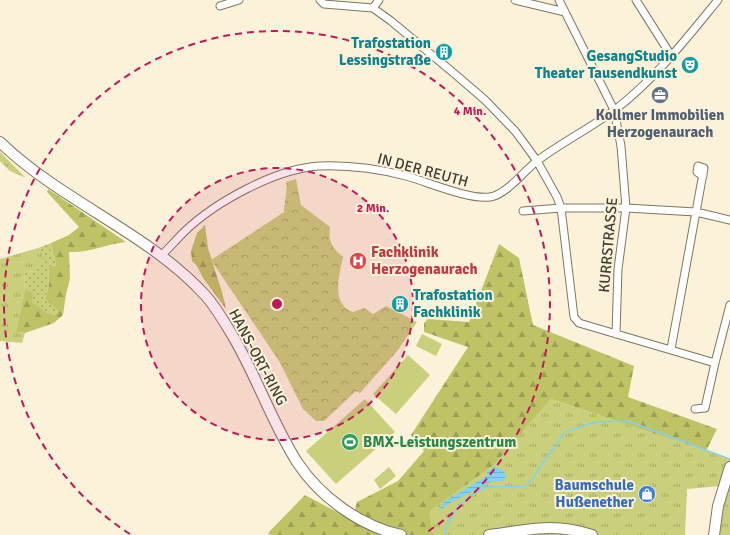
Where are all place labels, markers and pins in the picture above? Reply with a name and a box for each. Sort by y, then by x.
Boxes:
place label: Trafostation Lessingstraße [339,34,431,69]
building icon: Trafostation Lessingstraße [434,42,454,62]
place label: GesangStudio Theater Tausendkunst [535,47,677,82]
theatre icon: GesangStudio Theater Tausendkunst [680,55,700,75]
office icon: Kollmer Immobilien Herzogenaurach [650,85,670,105]
place label: Kollmer Immobilien Herzogenaurach [596,106,724,141]
place label: Fachklinik Herzogenaurach [371,243,478,278]
hospital icon: Fachklinik Herzogenaurach [348,251,368,271]
place label: Trafostation Fachklinik [413,286,493,321]
building icon: Trafostation Fachklinik [390,294,410,314]
centre of rings [270,297,284,311]
sports icon: BMX-Leistungszentrum [340,432,360,452]
place label: BMX-Leistungszentrum [363,433,516,451]
place label: Baumschule Hußenether [555,476,634,511]
shop icon: Baumschule Hußenether [637,484,657,504]

